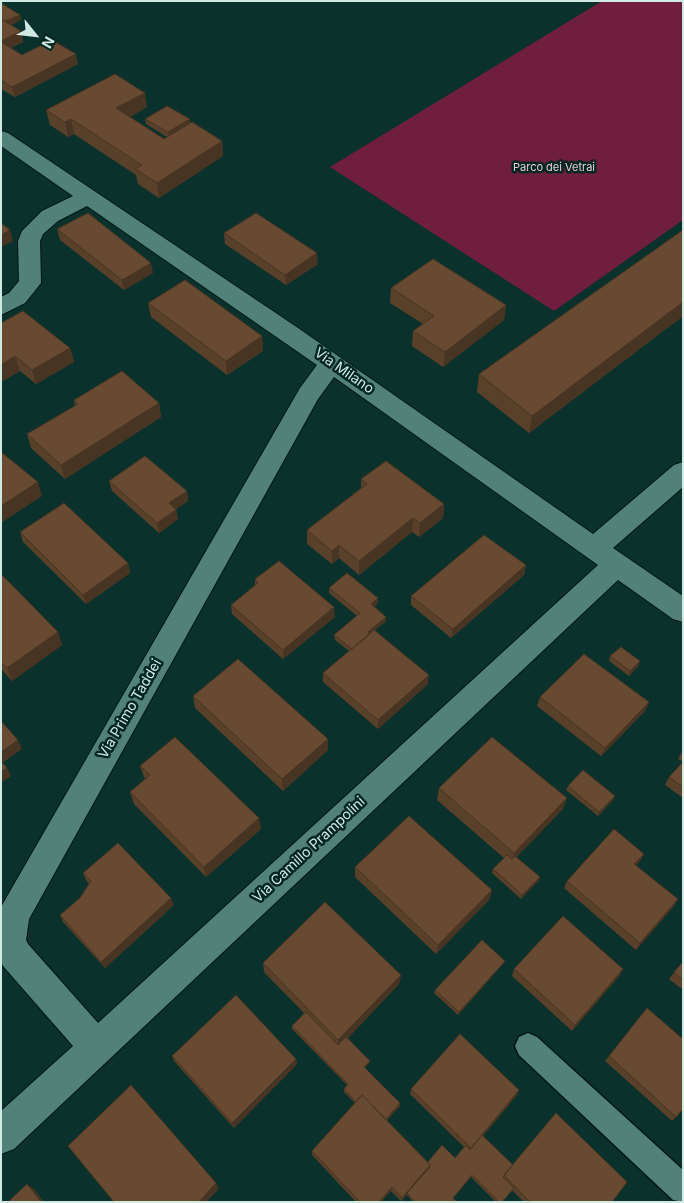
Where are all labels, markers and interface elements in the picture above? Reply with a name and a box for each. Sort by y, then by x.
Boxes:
north arrow [10,10,60,60]
text: N [39,34,59,51]
park label: Parco dei Vetrai [513,161,595,175]
street label: Via Milano [311,344,377,398]
street label: Via Primo Taddei [95,656,165,762]
street label: Via Camillo Prampolini [249,794,369,906]

